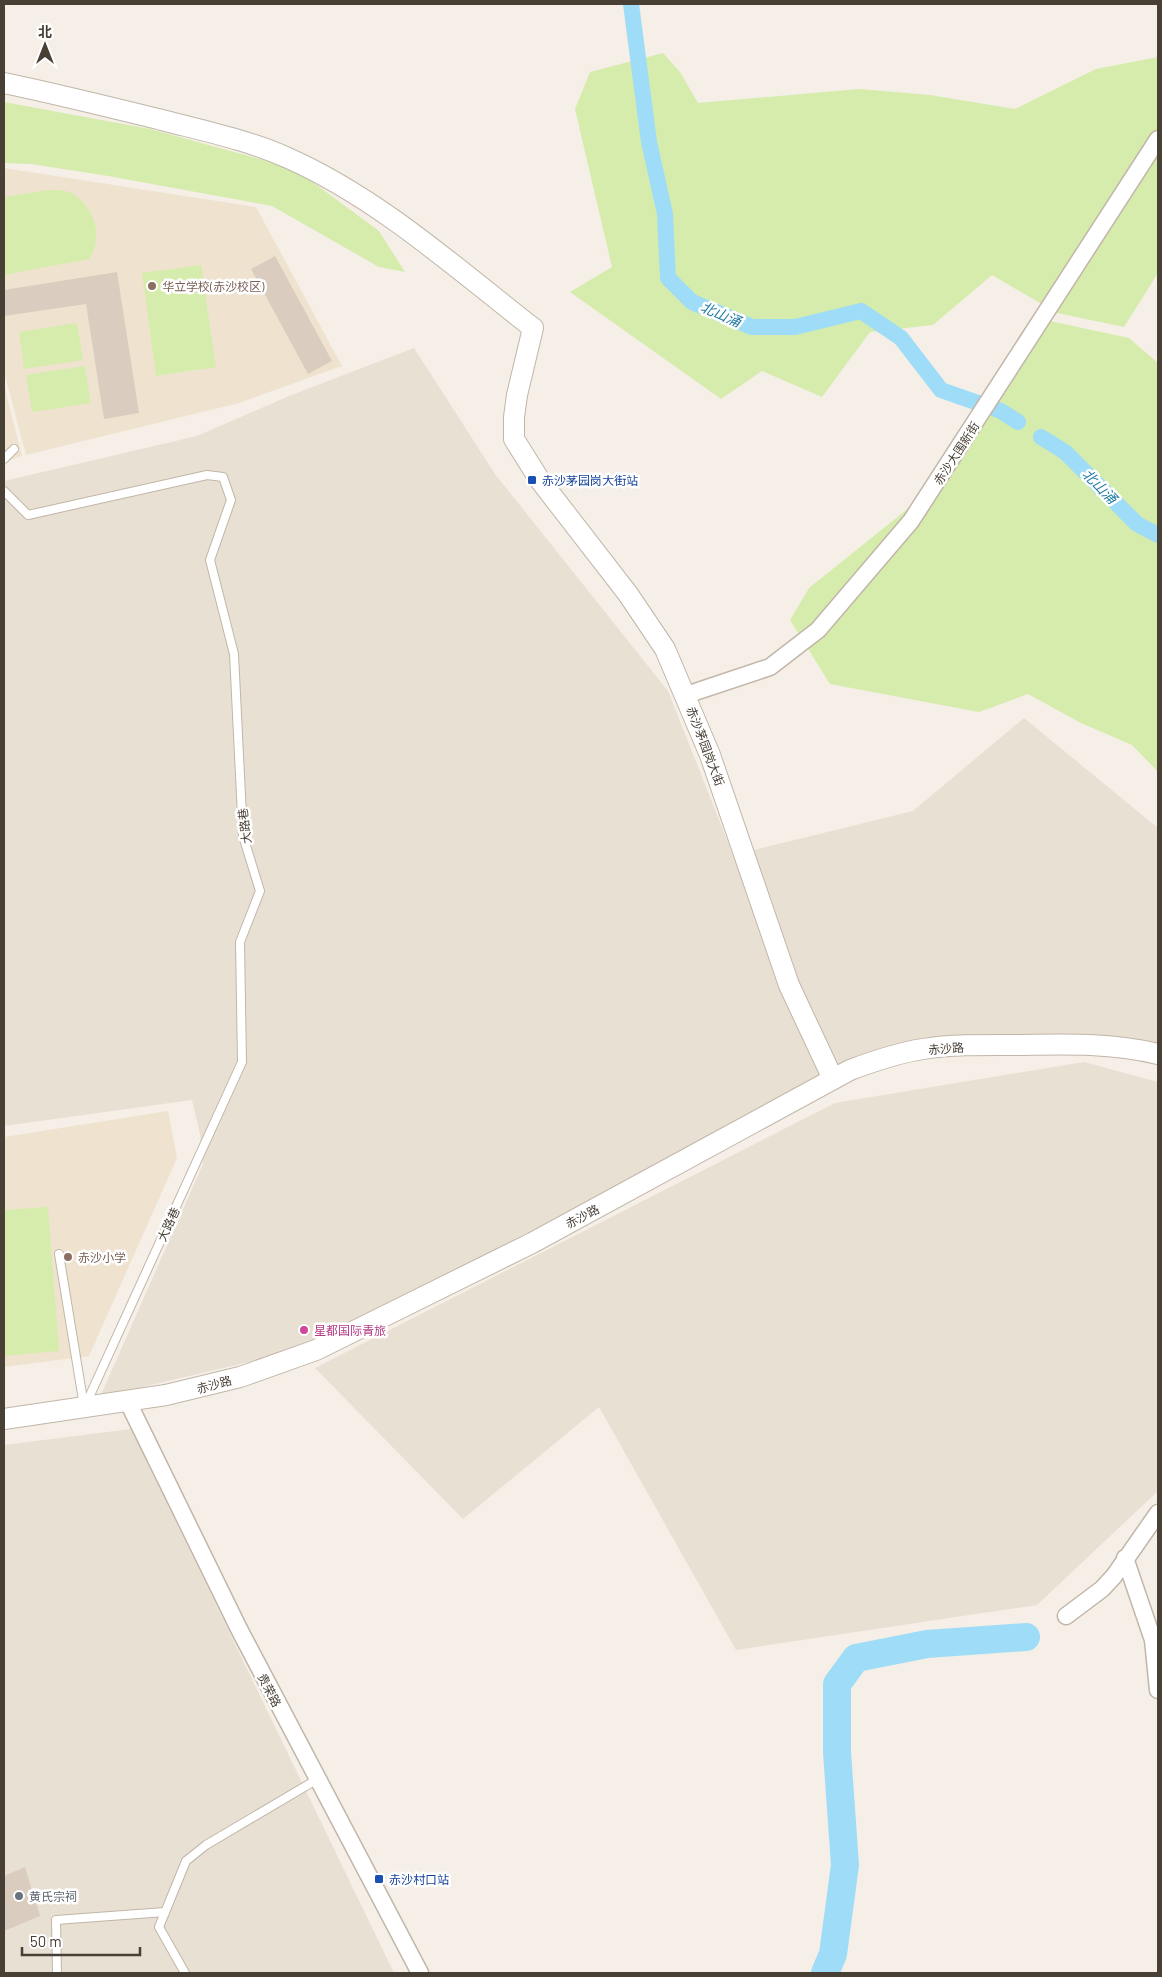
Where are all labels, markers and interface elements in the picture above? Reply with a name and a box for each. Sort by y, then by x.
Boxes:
north arrow [20,20,70,70]
text: 北 [38,23,52,40]
place label: 华立学校(赤沙校区) [162,279,265,293]
marker: 华立学校(赤沙校区) [146,280,158,292]
water label: 北山涌 [698,298,745,331]
street label: 赤沙大围新街 [931,419,981,487]
water label: 北山涌 [1079,465,1122,508]
place label: 赤沙茅园岗大街站 [542,473,638,487]
marker: 赤沙茅园岗大街站 [526,474,538,486]
street label: 赤沙茅园岗大街 [684,704,728,788]
street label: 大路巷 [235,807,253,845]
street label: 赤沙路 [928,1040,964,1056]
street label: 赤沙路 [563,1201,601,1231]
street label: 大路巷 [154,1205,182,1243]
place label: 赤沙小学 [78,1250,126,1264]
marker: 赤沙小学 [62,1251,74,1263]
place label: 星都国际青旅 [314,1323,386,1337]
marker: 星都国际青旅 [298,1324,310,1336]
street label: 赤沙路 [195,1373,233,1395]
street label: 贵荣路 [256,1671,284,1709]
place label: 赤沙村口站 [389,1872,449,1886]
marker: 赤沙村口站 [373,1873,385,1885]
place label: 黄氏宗祠 [29,1889,77,1903]
marker: 黄氏宗祠 [13,1890,25,1902]
scale bar [22,1924,140,1956]
text: 50 m [30,1932,62,1950]

